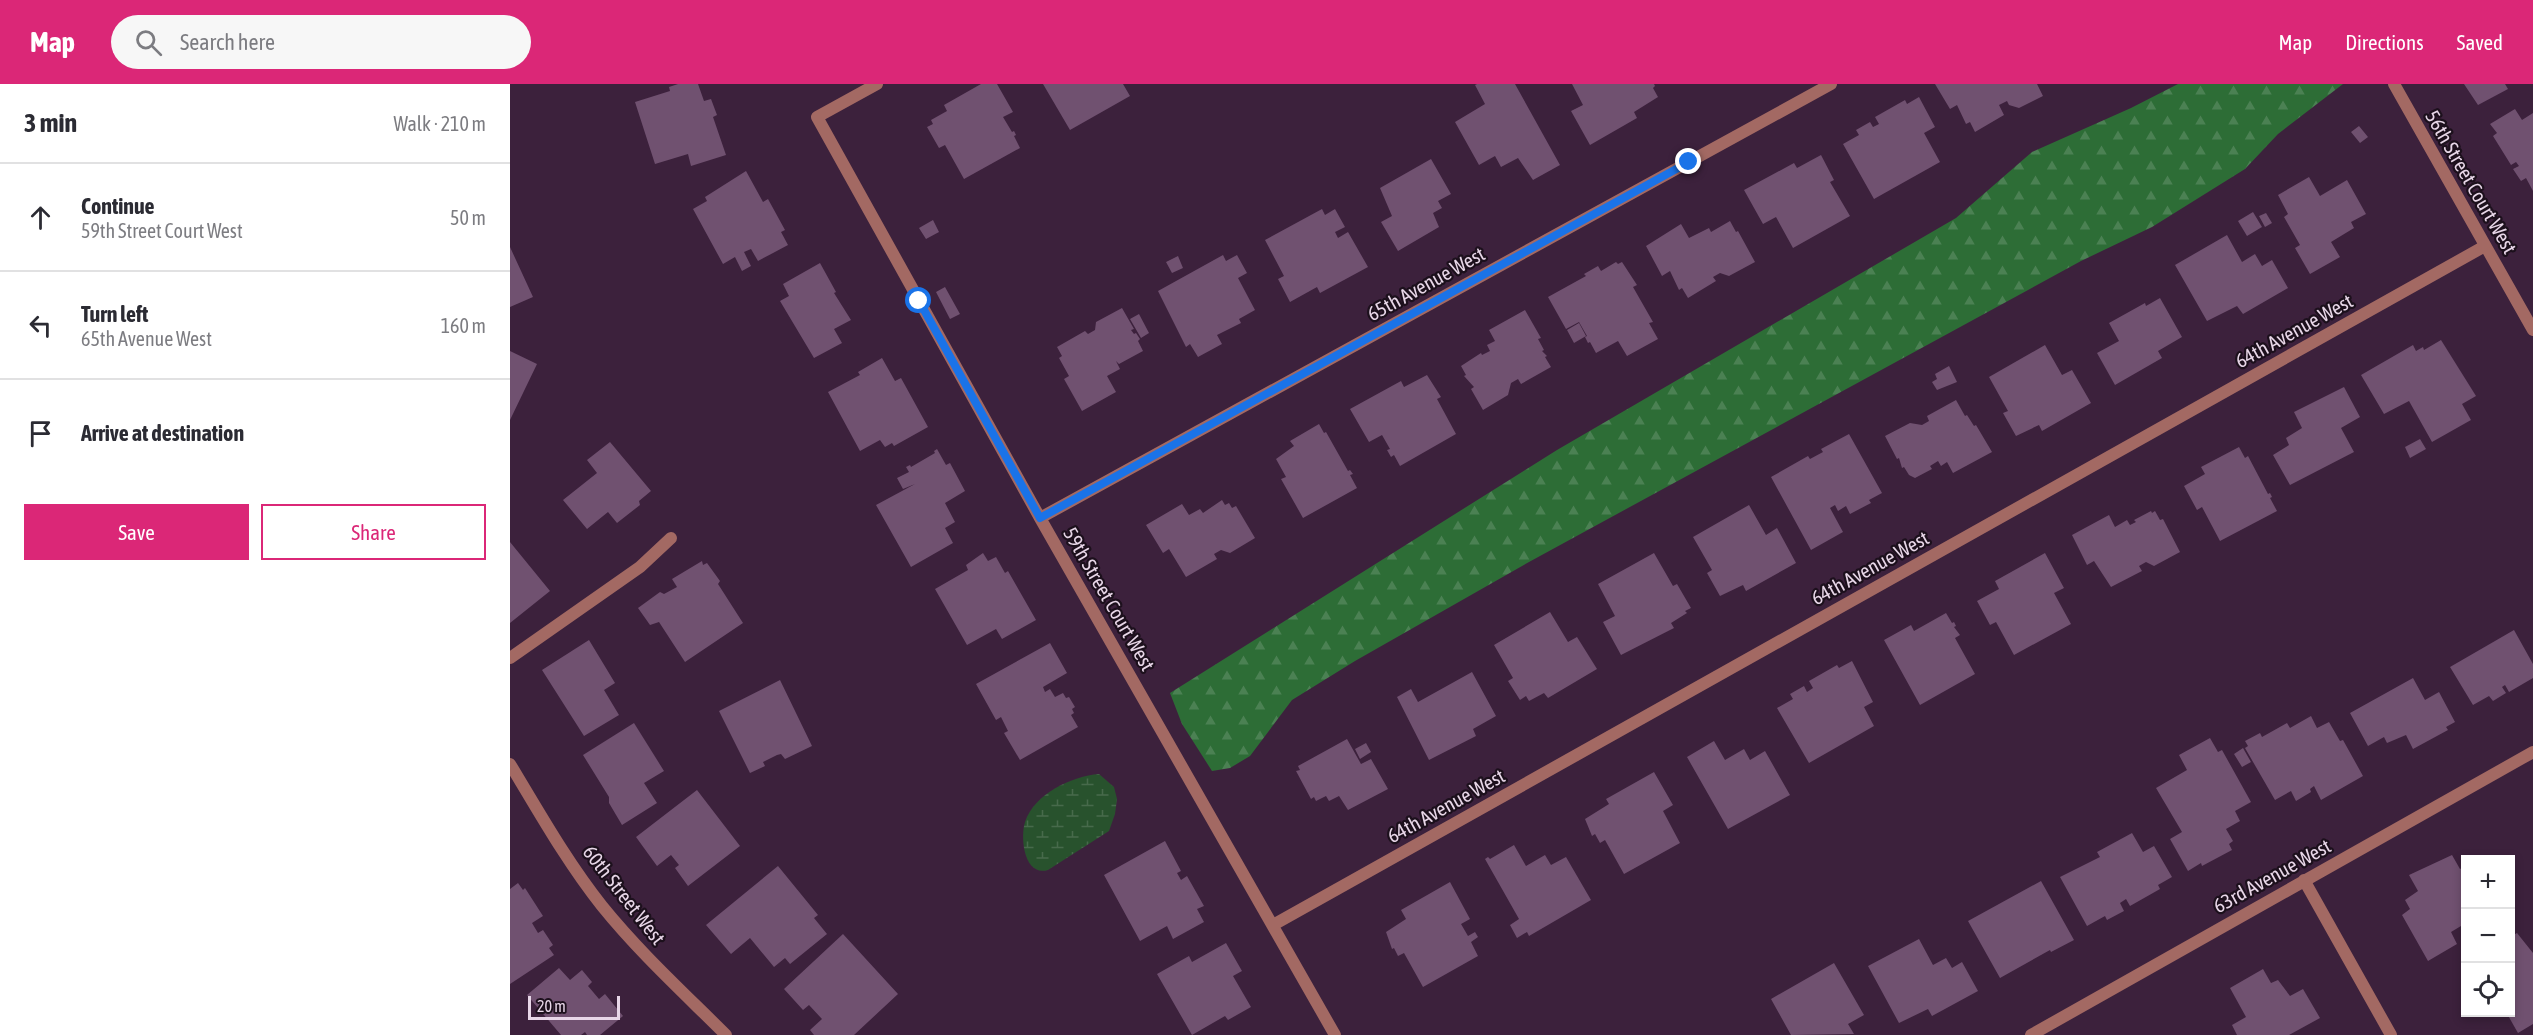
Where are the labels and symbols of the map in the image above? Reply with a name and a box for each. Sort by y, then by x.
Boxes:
street label: 56th Street Court West [2421,106,2522,258]
route end [1675,148,1701,174]
street label: 65th Avenue West [1363,242,1489,325]
route start [905,287,931,313]
street label: 64th Avenue West [2231,289,2357,372]
street label: 59th Street Court West [1059,523,1160,675]
street label: 64th Avenue West [1807,526,1933,609]
street label: 64th Avenue West [1383,764,1509,847]
street label: 63rd Avenue West [2209,834,2335,917]
street label: 60th Street West [579,841,670,949]
scale bar [528,993,620,1020]

